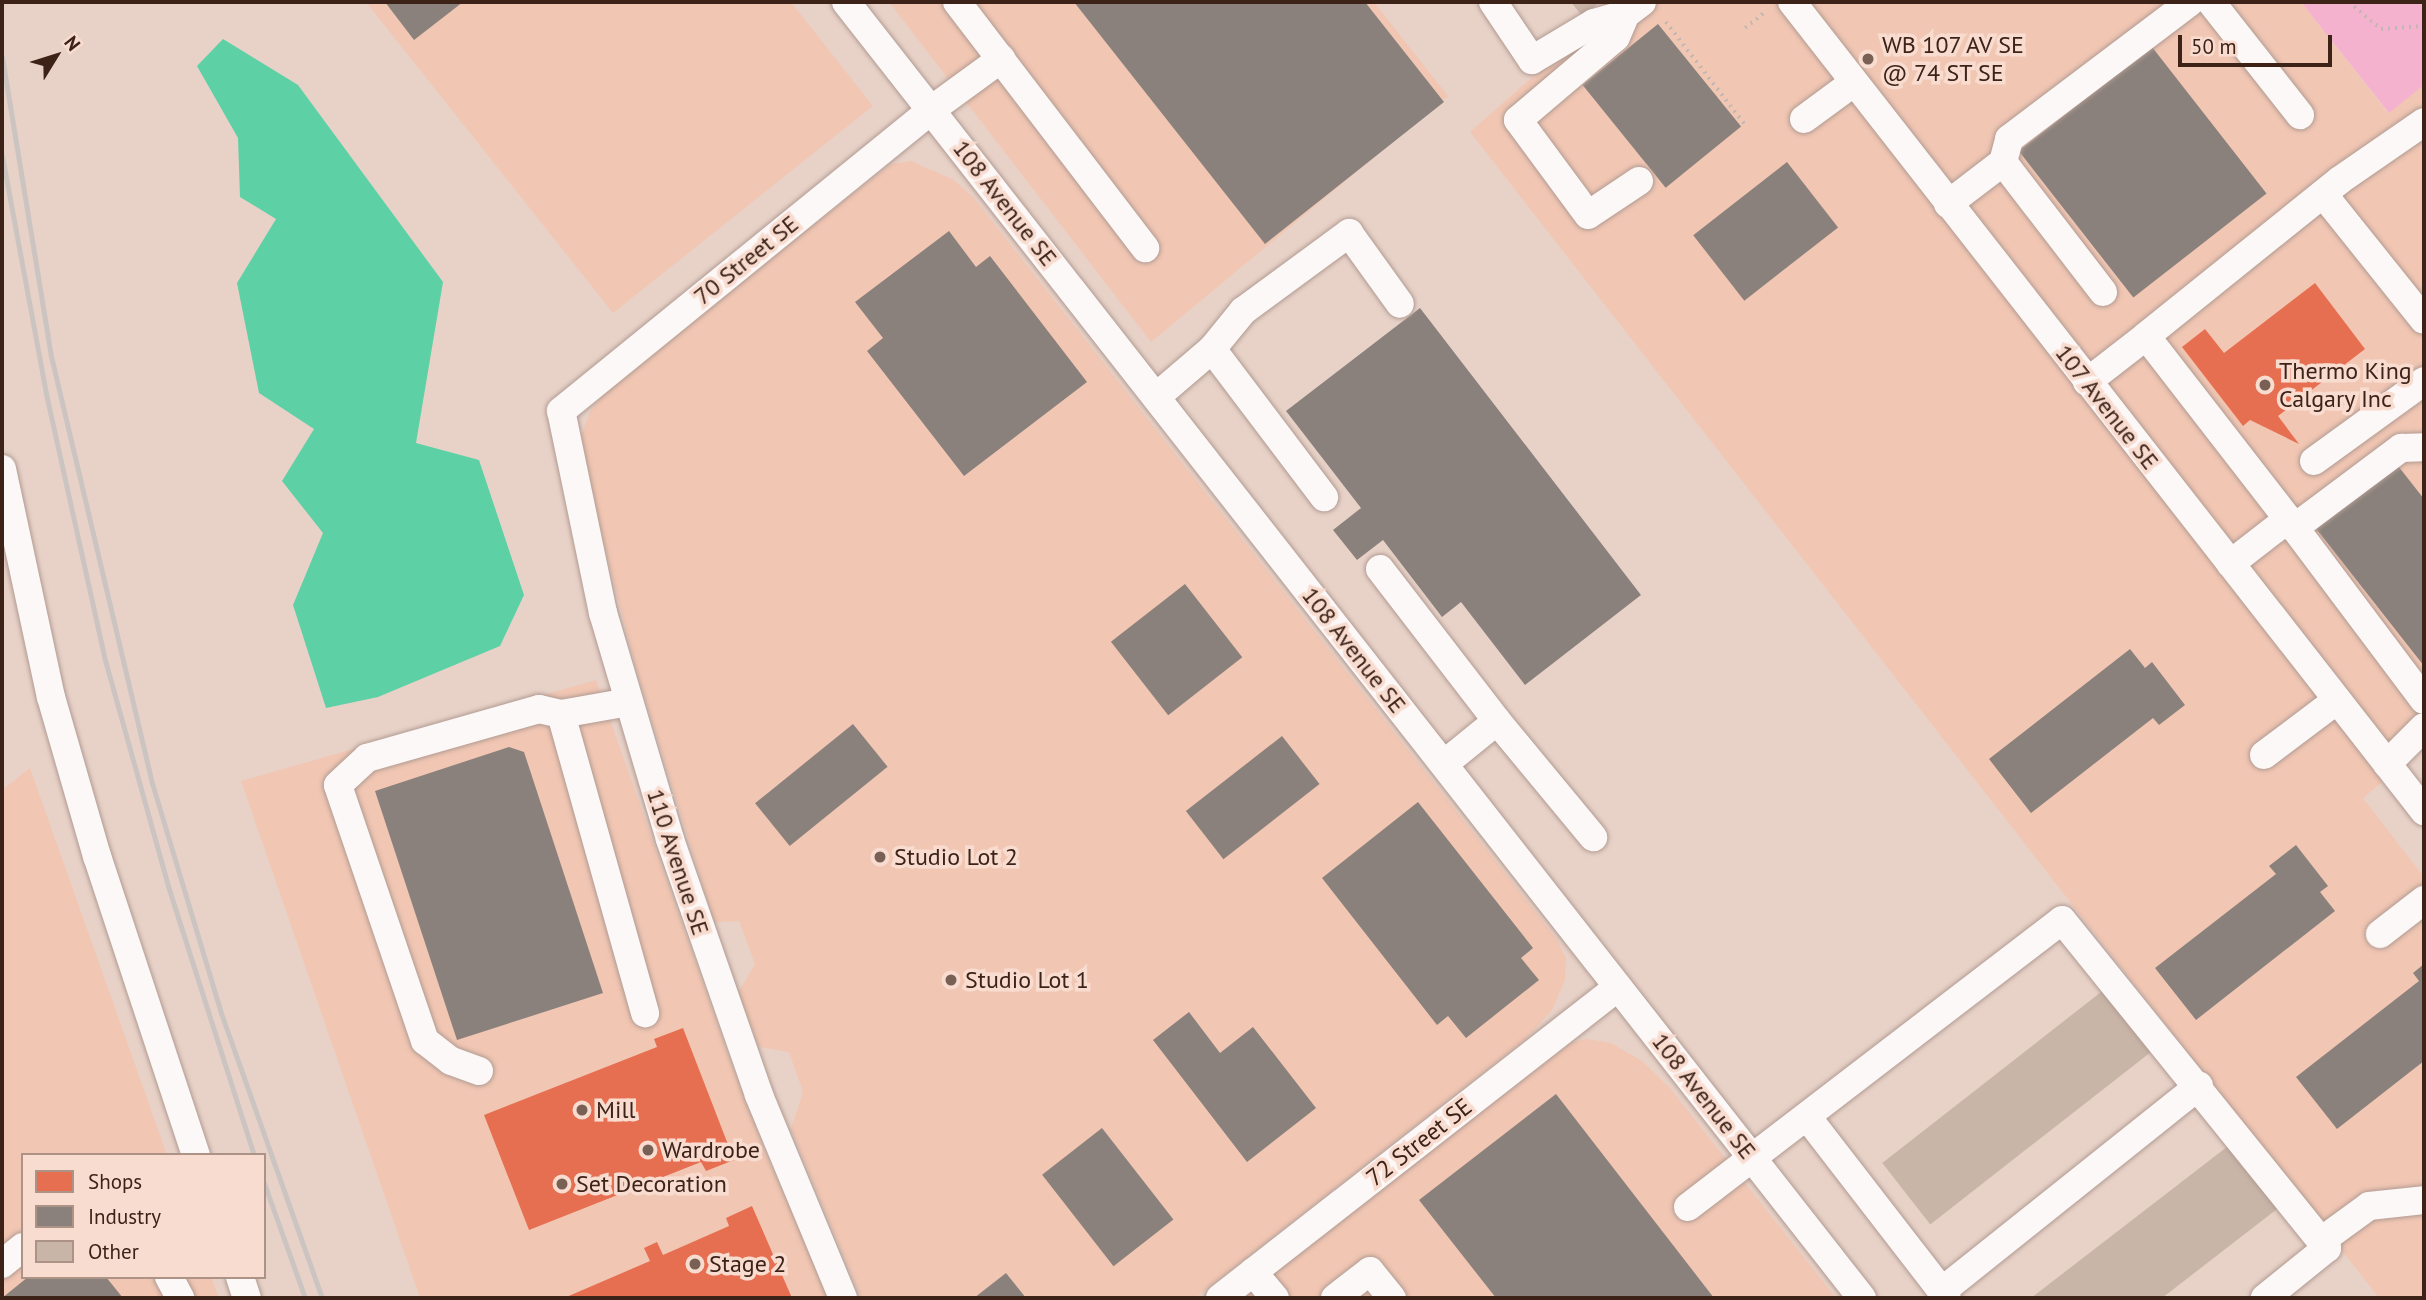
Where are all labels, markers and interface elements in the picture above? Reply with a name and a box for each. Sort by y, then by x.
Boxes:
north arrow [21,21,91,91]
scale bar [2181,21,2335,65]
text: N [59,31,86,55]
place label: WB 107 AV SE @ 74 ST SE [1882,31,2027,87]
text: 50 m [2191,33,2237,60]
marker: WB 107 AV SE @ 74 ST SE [1860,51,1876,67]
street label: 108 Avenue SE [947,134,1063,272]
street label: 70 Street SE [688,209,804,311]
street label: 107 Avenue SE [2049,338,2165,476]
place label: Thermo King Calgary Inc [2279,357,2412,413]
marker: Thermo King Calgary Inc [2257,377,2273,393]
street label: 108 Avenue SE [1296,581,1412,719]
street label: 110 Avenue SE [641,785,715,939]
place label: Studio Lot 2 [894,843,1018,871]
marker: Studio Lot 2 [872,849,888,865]
place label: Studio Lot 1 [965,966,1089,994]
marker: Studio Lot 1 [943,972,959,988]
street label: 108 Avenue SE [1646,1027,1762,1165]
street label: 72 Street SE [1361,1092,1477,1192]
place label: Mill [596,1096,635,1124]
marker: Mill [574,1102,590,1118]
place label: Wardrobe [662,1136,760,1164]
marker: Wardrobe [640,1142,656,1158]
legend [21,1153,266,1279]
text: Shops [88,1168,142,1195]
place label: Set Decoration [576,1170,727,1198]
marker: Set Decoration [554,1176,570,1192]
text: Industry [88,1203,161,1230]
text: Other [88,1238,139,1265]
place label: Stage 2 [709,1250,786,1278]
marker: Stage 2 [687,1256,703,1272]

